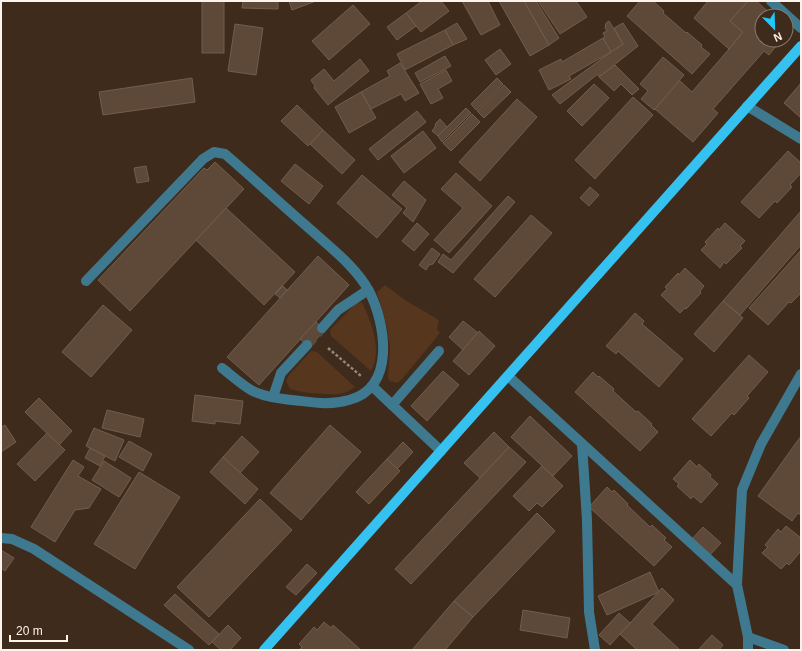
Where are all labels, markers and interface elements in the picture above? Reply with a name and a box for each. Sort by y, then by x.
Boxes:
north arrow [754,8,794,48]
text: N [772,30,784,44]
scale bar [10,617,67,643]
text: 20 m [16,624,43,638]

